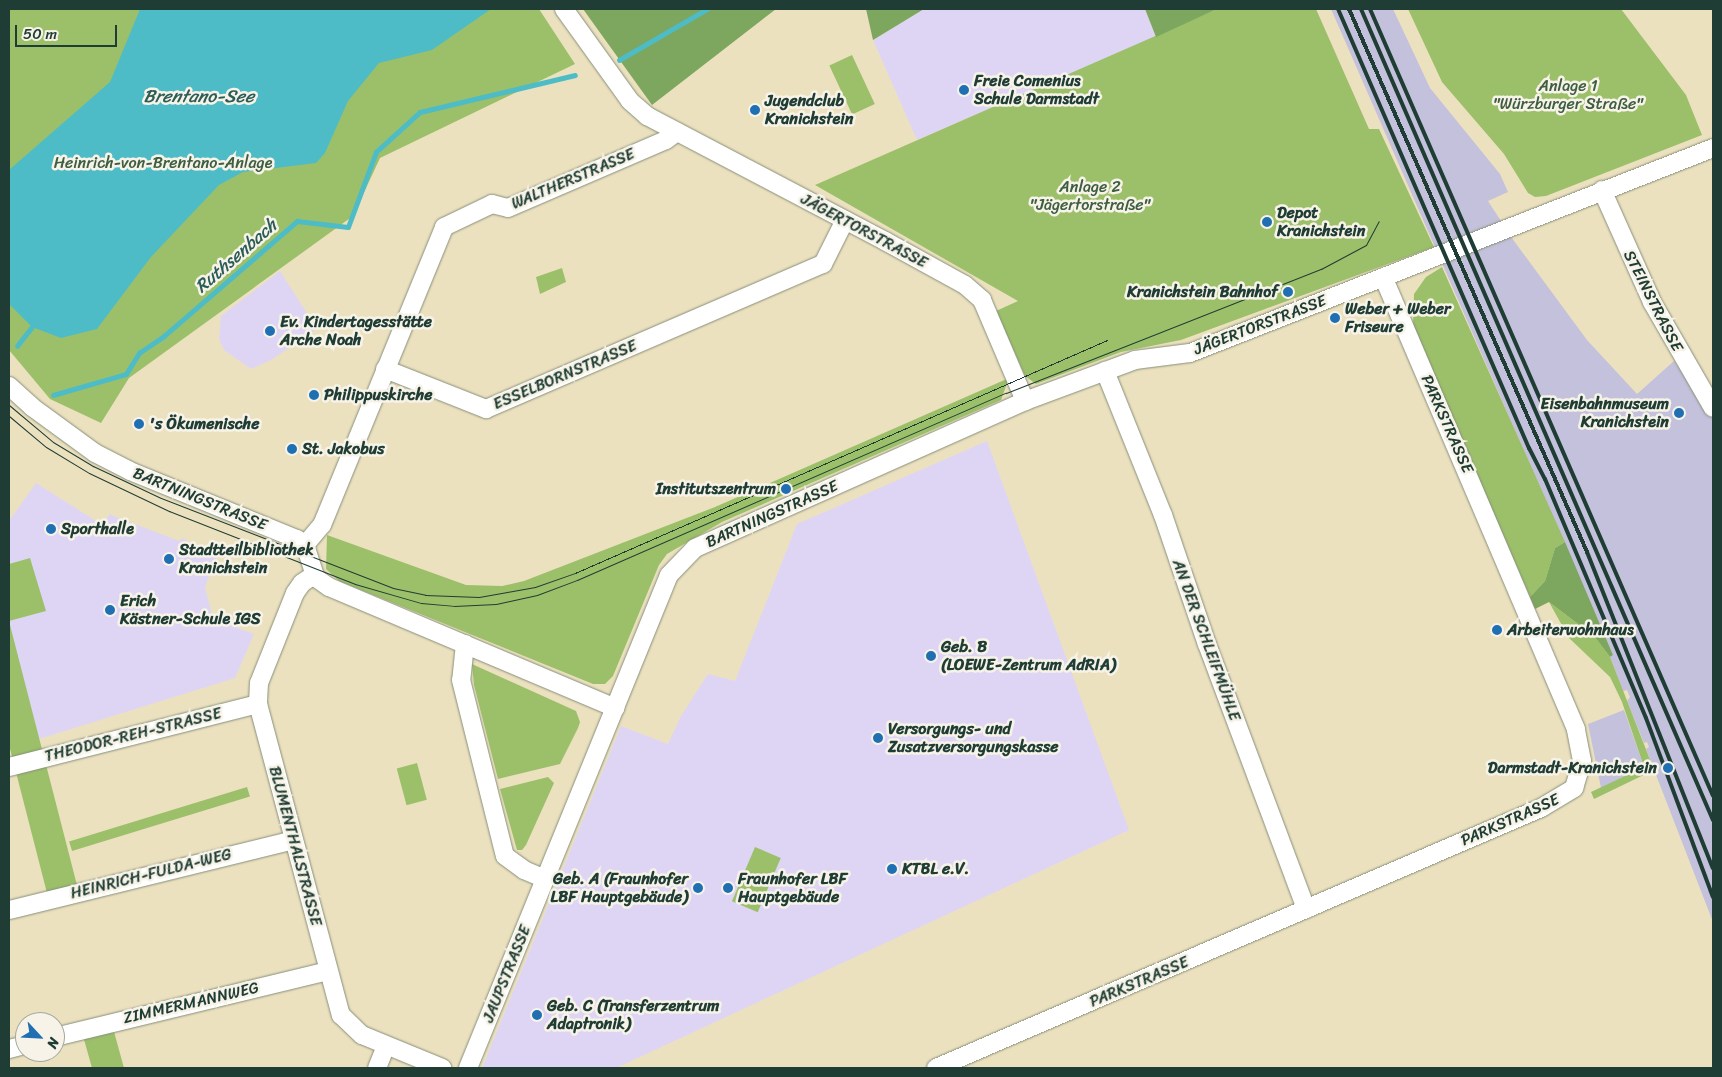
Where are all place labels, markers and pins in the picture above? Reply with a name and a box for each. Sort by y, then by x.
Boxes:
place label: Freie Comenius Schule Darmstadt [974,71,1099,109]
marker: Freie Comenius Schule Darmstadt [958,84,970,96]
place label: Jugendclub Kranichstein [765,91,853,129]
marker: Jugendclub Kranichstein [749,104,761,116]
place label: Depot Kranichstein [1277,203,1365,241]
marker: Depot Kranichstein [1261,216,1273,228]
place label: Kranichstein Bahnhof [1127,282,1278,302]
marker: Kranichstein Bahnhof [1282,286,1294,298]
place label: Weber + Weber Friseure [1345,299,1451,337]
place label: Ev. Kindertagesstätte Arche Noah [280,312,432,350]
marker: Weber + Weber Friseure [1329,312,1341,324]
marker: Ev. Kindertagesstätte Arche Noah [264,325,276,337]
place label: Philippuskirche [324,385,432,405]
marker: Philippuskirche [308,389,320,401]
place label: Eisenbahnmuseum Kranichstein [1541,394,1669,432]
marker: Eisenbahnmuseum Kranichstein [1673,407,1685,419]
place label: 's Ökumenische [149,414,260,434]
marker: 's Ökumenische [133,418,145,430]
place label: St. Jakobus [302,439,384,459]
marker: St. Jakobus [286,443,298,455]
place label: Institutszentrum [656,479,776,499]
marker: Institutszentrum [780,483,792,495]
place label: Sporthalle [61,519,134,539]
marker: Sporthalle [45,523,57,535]
place label: Stadtteilbibliothek Kranichstein [179,540,314,578]
marker: Stadtteilbibliothek Kranichstein [163,553,175,565]
place label: Erich Kästner-Schule IGS [120,591,261,629]
marker: Erich Kästner-Schule IGS [104,604,116,616]
place label: Arbeiterwohnhaus [1507,620,1634,640]
marker: Arbeiterwohnhaus [1491,624,1503,636]
place label: Geb. B (LOEWE-Zentrum AdRIA) [941,637,1116,675]
marker: Geb. B (LOEWE-Zentrum AdRIA) [925,650,937,662]
place label: Versorgungs- und Zusatzversorgungskasse [888,719,1058,757]
marker: Versorgungs- und Zusatzversorgungskasse [872,732,884,744]
place label: Darmstadt-Kranichstein [1488,758,1657,778]
marker: Darmstadt-Kranichstein [1661,761,1675,775]
place label: KTBL e.V. [902,859,968,879]
marker: KTBL e.V. [886,863,898,875]
place label: Geb. A (Fraunhofer LBF Hauptgebäude) [551,869,688,907]
place label: Fraunhofer LBF Hauptgebäude [738,869,847,907]
marker: Geb. A (Fraunhofer LBF Hauptgebäude) [692,882,704,894]
marker: Fraunhofer LBF Hauptgebäude [722,882,734,894]
place label: Geb. C (Transferzentrum Adaptronik) [547,996,720,1034]
marker: Geb. C (Transferzentrum Adaptronik) [531,1009,543,1021]

